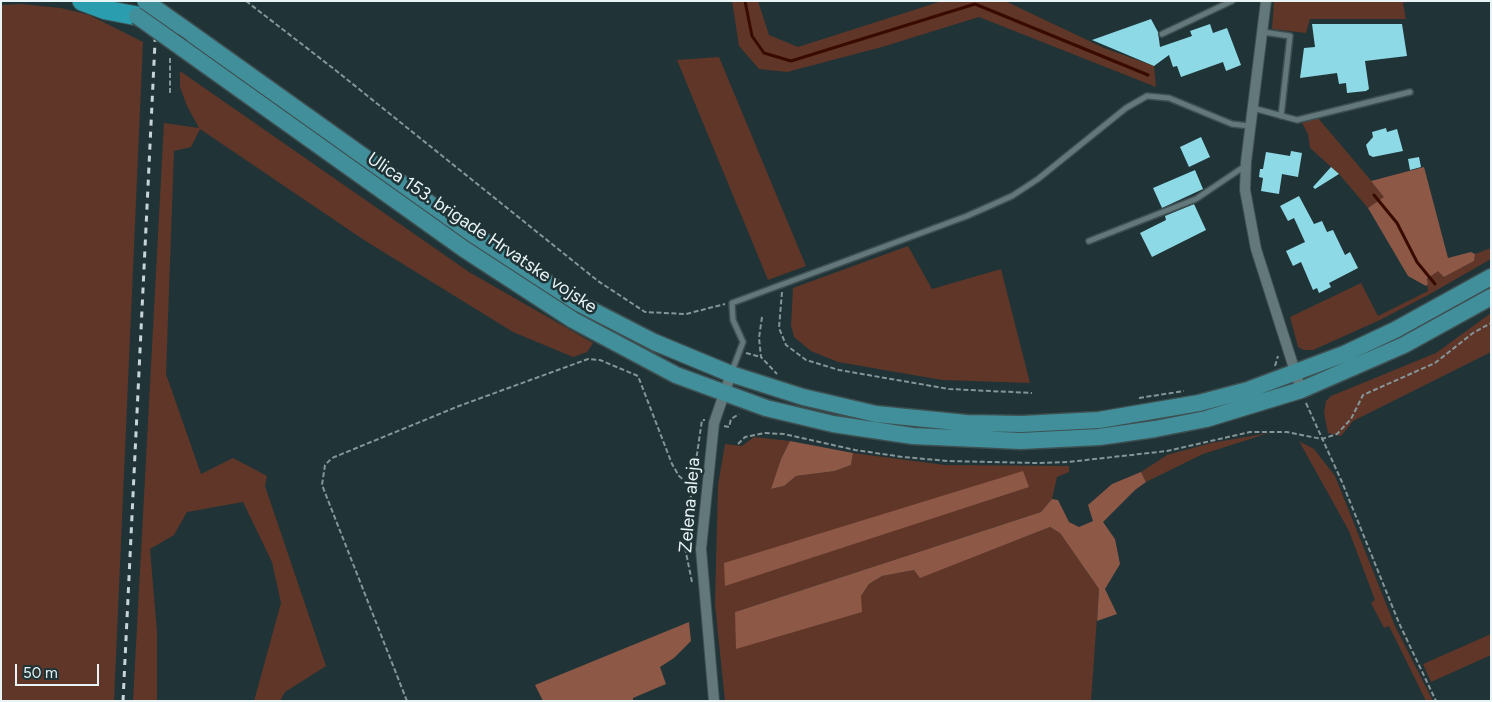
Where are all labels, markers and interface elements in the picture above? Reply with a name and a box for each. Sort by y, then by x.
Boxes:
street label: Ulica 153. brigade Hrvatske vojske [363,148,601,318]
street label: Zelena aleja [675,456,705,554]
scale bar [18,654,101,686]
text: 50 m [23,664,58,682]

